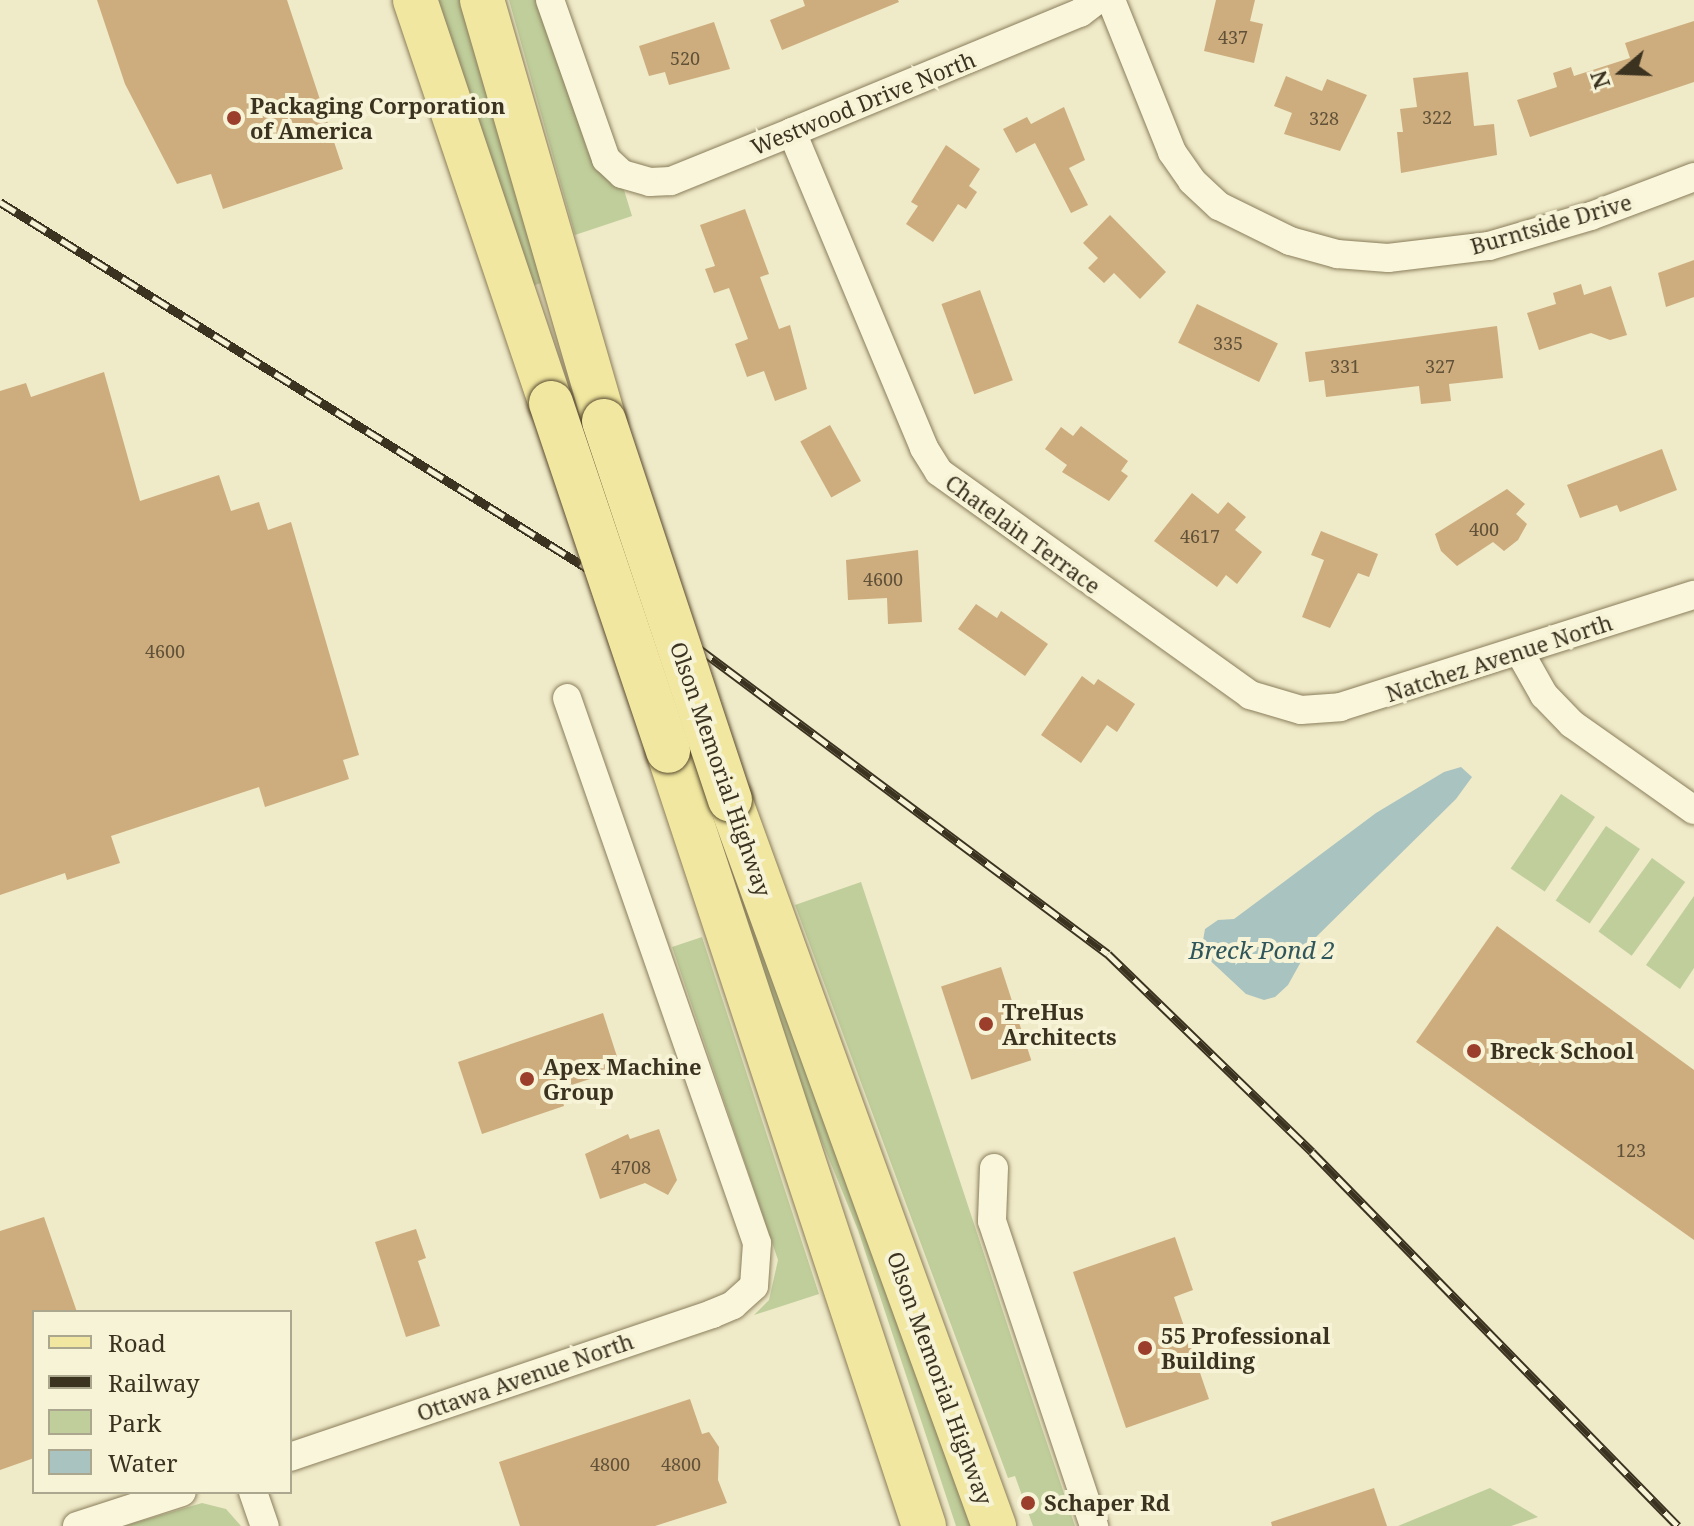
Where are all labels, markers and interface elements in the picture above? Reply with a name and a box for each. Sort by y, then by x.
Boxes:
house number: 437 [1218,26,1248,48]
north arrow [1582,32,1662,112]
street label: Westwood Drive North [747,46,979,160]
house number: 520 [670,47,700,69]
text: N [1582,67,1616,93]
place label: Packaging Corporation of America [250,92,505,144]
house number: 322 [1422,106,1452,128]
house number: 328 [1309,107,1339,129]
marker: Packaging Corporation of America [225,109,243,127]
street label: Burntside Drive [1467,188,1635,260]
house number: 335 [1213,332,1243,354]
house number: 331 [1330,355,1360,377]
house number: 327 [1425,355,1455,377]
street label: Chatelain Terrace [940,469,1106,599]
house number: 400 [1469,518,1499,540]
house number: 4617 [1180,525,1220,547]
house number: 4600 [863,568,903,590]
street label: Natchez Avenue North [1383,609,1615,707]
street label: Olson Memorial Highway [665,638,777,900]
house number: 4600 [145,640,185,662]
water label: Breck Pond 2 [1189,936,1335,964]
place label: TreHus Architects [1002,998,1117,1050]
marker: TreHus Architects [977,1015,995,1033]
place label: Breck School [1490,1038,1634,1064]
marker: Breck School [1465,1042,1483,1060]
place label: Apex Machine Group [543,1053,702,1104]
marker: Apex Machine Group [518,1070,536,1088]
house number: 123 [1616,1139,1646,1161]
house number: 4708 [611,1156,651,1178]
street label: Olson Memorial Highway [882,1248,998,1508]
legend [32,1310,292,1494]
place label: 55 Professional Building [1161,1322,1330,1374]
text: Road [108,1326,166,1359]
street label: Ottawa Avenue North [413,1328,637,1426]
marker: 55 Professional Building [1136,1339,1154,1357]
text: Railway [108,1366,200,1399]
text: Park [108,1406,161,1439]
text: Water [108,1446,178,1479]
house number: 4800 [590,1453,630,1475]
house number: 4800 [661,1453,701,1475]
place label: Schaper Rd [1044,1490,1170,1516]
marker: Schaper Rd [1019,1494,1037,1512]

